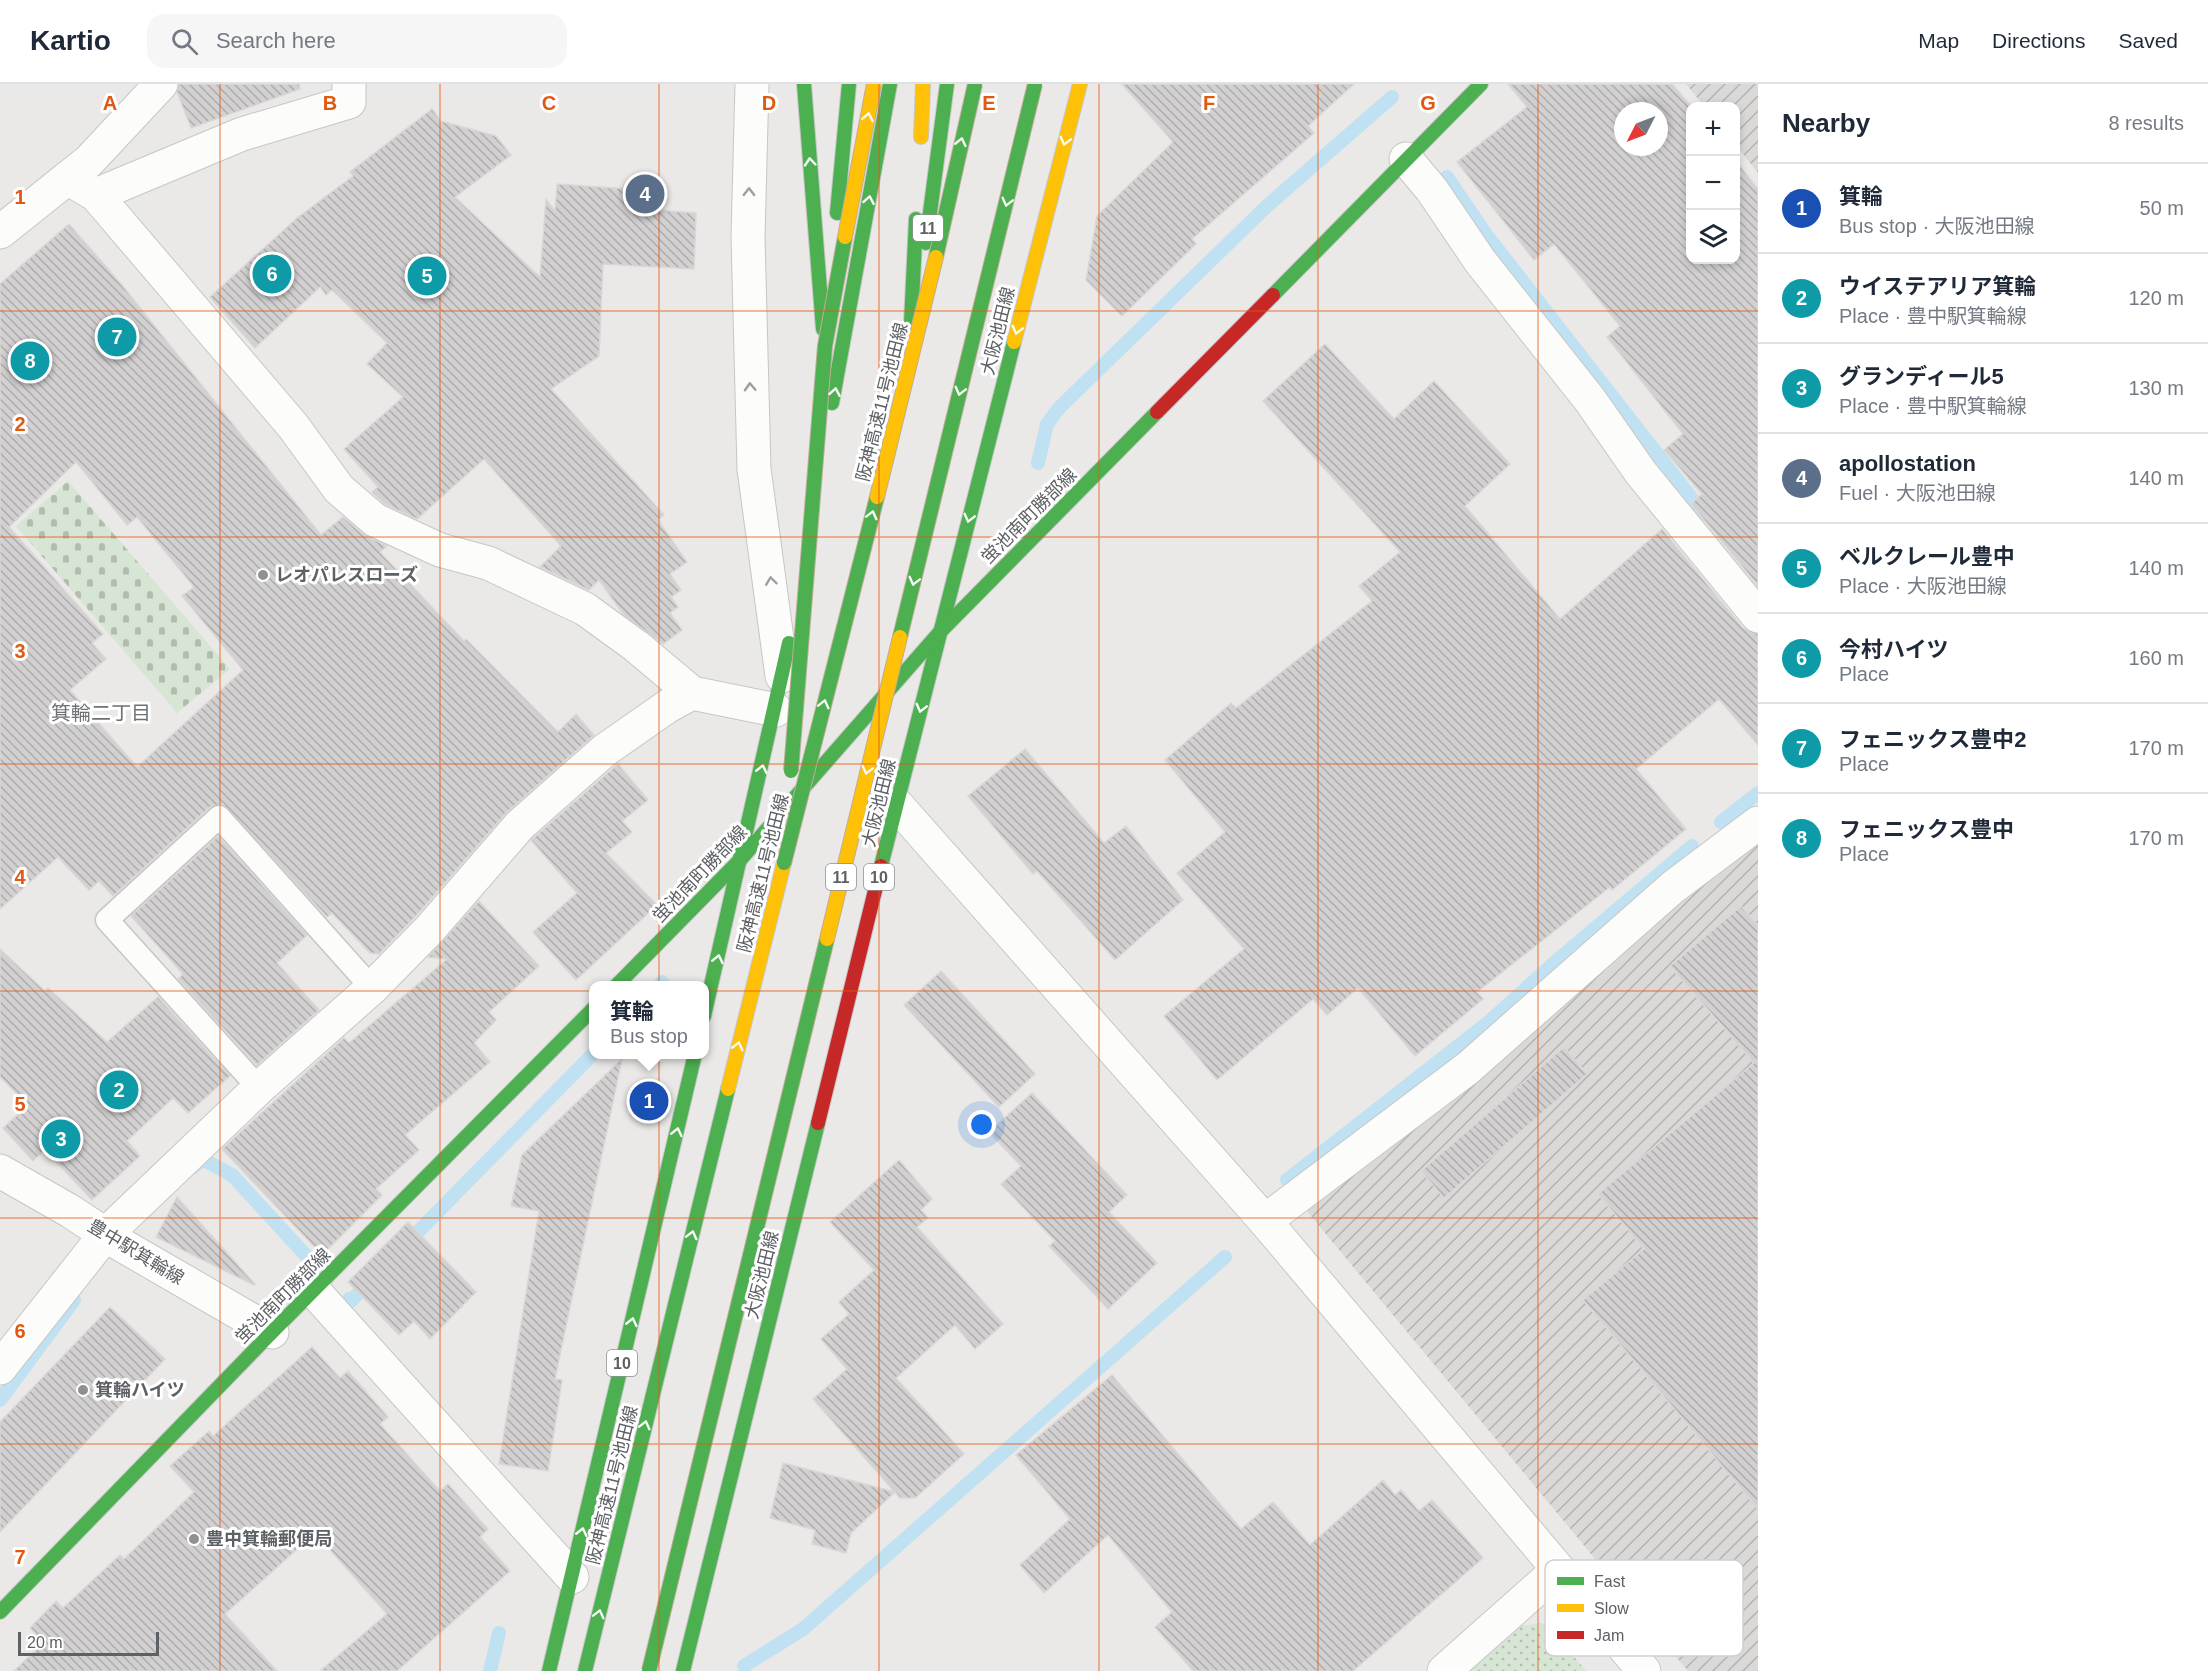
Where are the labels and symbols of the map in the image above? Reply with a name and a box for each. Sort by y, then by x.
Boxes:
text: A [103,92,117,114]
text: B [323,92,337,114]
text: C [542,92,556,114]
text: D [762,92,776,114]
text: E [982,92,996,114]
text: F [1203,92,1215,114]
text: G [1420,92,1436,114]
north arrow [1614,102,1668,156]
one-way arrow [861,112,874,122]
one-way arrow [1060,136,1073,146]
one-way arrow [954,137,967,147]
one-way arrow [804,158,817,167]
pin: 4 [626,172,664,216]
text: 1 [14,186,26,208]
one-way arrow [743,188,755,197]
one-way arrow [862,195,875,205]
one-way arrow [1001,197,1014,207]
road number: 11 [913,215,943,241]
pin: 6 [252,252,292,297]
pin: 5 [408,254,446,298]
street label: 大阪池田線 [977,285,1019,377]
pin: 7 [98,314,136,360]
street label: 阪神高速11号池田線 [853,321,911,483]
one-way arrow [1012,324,1024,334]
pin: 8 [10,338,50,384]
one-way arrow [744,383,757,392]
one-way arrow [955,386,968,396]
one-way arrow [828,387,840,396]
text: 2 [14,413,26,435]
street label: 蛍池南町勝部線 [977,464,1081,568]
one-way arrow [865,510,878,520]
one-way arrow [963,513,976,523]
place label: レオパレスローズ [275,565,418,585]
marker: レオパレスローズ [256,568,270,582]
one-way arrow [765,576,777,585]
one-way arrow [908,576,921,586]
text: 3 [14,640,26,662]
one-way arrow [817,699,829,710]
district label: 箕輪二丁目 [51,702,151,724]
one-way arrow [915,702,928,712]
street label: 大阪池田線 [858,757,900,849]
one-way arrow [755,764,768,774]
one-way arrow [862,765,875,775]
street label: 阪神高速11号池田線 [734,792,792,954]
street label: 蛍池南町勝部線 [649,822,751,926]
road number: 11 [826,864,856,890]
road number: 10 [864,864,894,890]
text: 4 [14,866,26,888]
one-way arrow [710,954,723,964]
one-way arrow [731,1041,744,1051]
pin: 2 [100,1068,138,1112]
pin: 1 [630,1078,668,1124]
text: 5 [14,1093,26,1115]
your location [967,1110,996,1139]
pin: 3 [42,1116,80,1162]
one-way arrow [670,1128,683,1138]
street label: 豊中駅箕輪線 [85,1216,187,1288]
street label: 大阪池田線 [741,1229,783,1321]
one-way arrow [684,1231,697,1241]
street label: 蛍池南町勝部線 [231,1244,335,1348]
one-way arrow [625,1317,638,1327]
text: 6 [14,1320,26,1342]
road number: 10 [607,1350,637,1376]
place label: 箕輪ハイツ [95,1380,185,1400]
marker: 箕輪ハイツ [76,1383,90,1397]
street label: 阪神高速11号池田線 [583,1404,641,1566]
one-way arrow [638,1420,651,1430]
one-way arrow [575,1528,588,1538]
place label: 豊中箕輪郵便局 [206,1529,332,1549]
marker: 豊中箕輪郵便局 [187,1532,201,1546]
text: 7 [14,1546,26,1568]
legend [1545,1560,1743,1656]
text: Fast [1594,1573,1626,1590]
text: Slow [1594,1600,1629,1617]
one-way arrow [591,1609,604,1619]
text: Jam [1594,1627,1624,1644]
scale bar [18,1629,159,1656]

